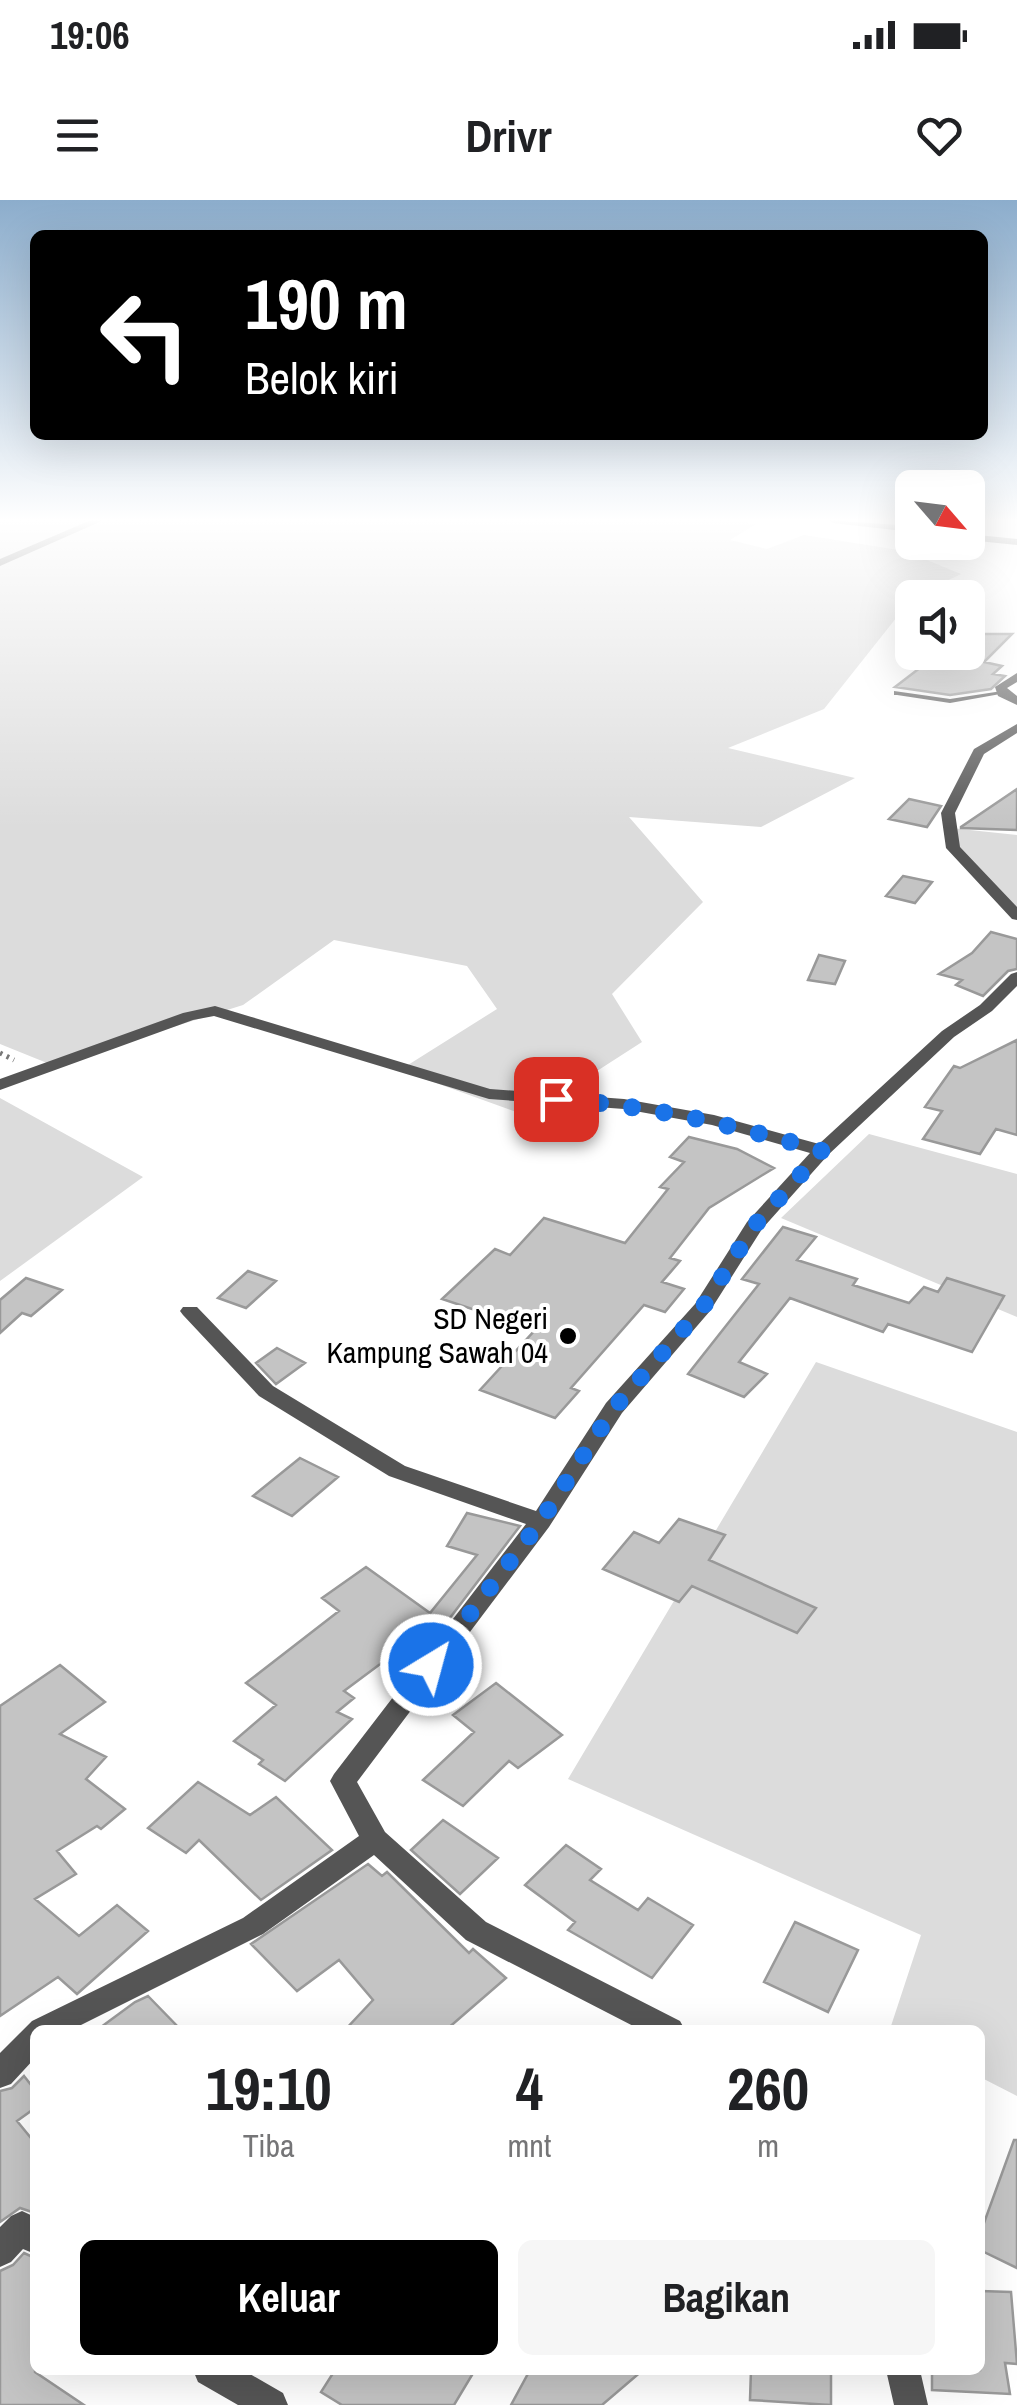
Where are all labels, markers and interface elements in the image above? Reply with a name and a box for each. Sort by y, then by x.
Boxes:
text: 19:06 [50,10,130,61]
text: Drivr [465,105,552,166]
icon: menu [50,108,105,163]
icon: heart [912,108,967,163]
text: 190 m [245,257,408,351]
icon: left [80,270,210,400]
text: Belok kiri [245,347,399,408]
north arrow [895,470,985,560]
map controls [895,470,985,670]
button: sound [895,580,985,670]
pin [514,1057,599,1142]
icon: arrive [529,1072,584,1127]
place label: SD Negeri Kampung Sawah 04 [326,1298,548,1372]
marker: SD Negeri Kampung Sawah 04 [557,1325,579,1347]
position arrow [379,1613,483,1717]
text: 19:10 [206,2048,332,2129]
text: 4 [516,2048,543,2129]
text: 260 [727,2048,809,2129]
text: Tiba [243,2124,295,2167]
text: mnt [507,2124,551,2167]
text: m [757,2124,779,2167]
button: Keluar [80,2240,498,2355]
button: Bagikan [518,2240,935,2355]

